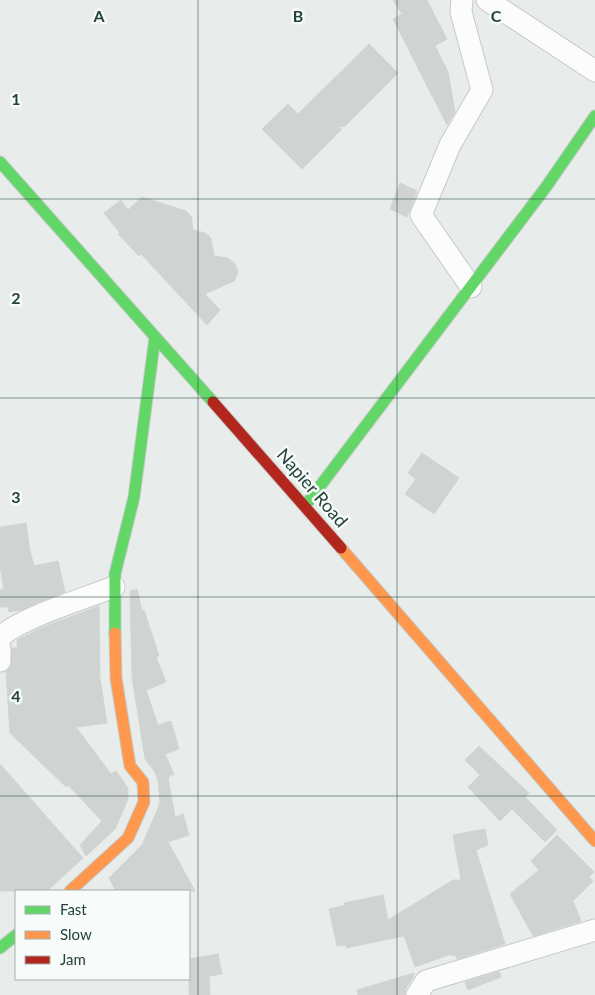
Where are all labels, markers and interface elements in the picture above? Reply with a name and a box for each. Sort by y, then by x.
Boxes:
text: A [92,6,105,25]
text: B [293,6,303,25]
text: C [491,6,502,25]
text: 1 [11,89,21,108]
text: 2 [11,288,21,307]
street label: Napier Road [273,444,353,531]
text: 3 [11,487,21,506]
text: 4 [11,686,21,705]
legend [15,890,190,980]
text: Fast [60,900,87,918]
text: Slow [60,925,92,943]
text: Jam [60,950,86,968]

